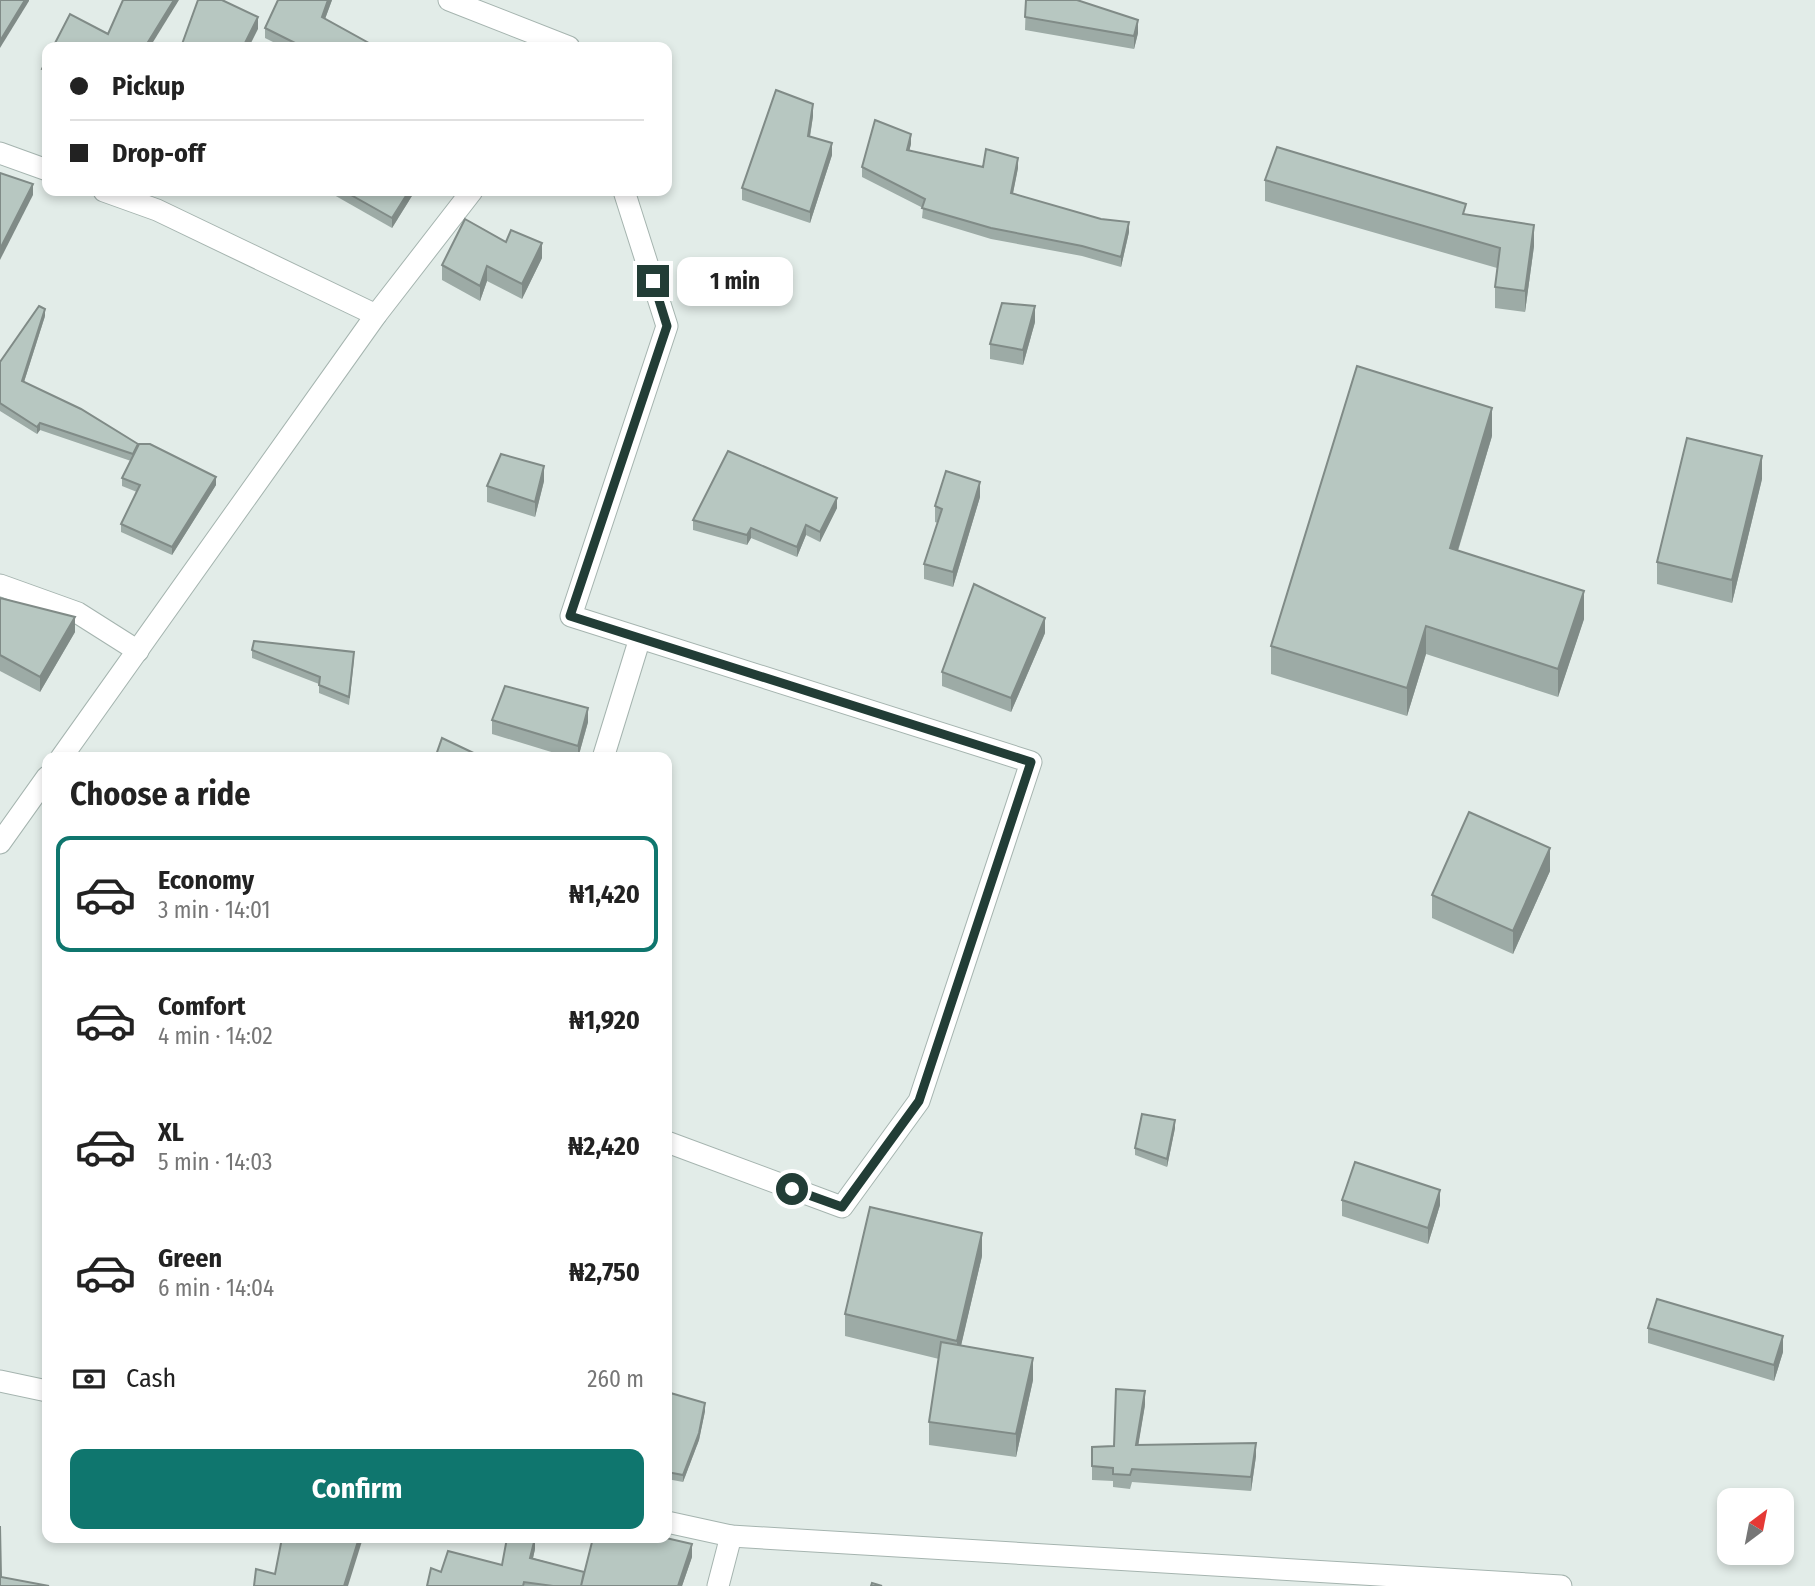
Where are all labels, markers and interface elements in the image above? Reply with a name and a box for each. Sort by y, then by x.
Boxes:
text: Pickup [112,71,185,102]
text: Drop-off [112,138,205,169]
callout: 1 min [678,256,793,306]
route end [637,265,669,297]
text: 1 min [710,267,760,295]
text: Choose a ride [70,775,251,813]
icon: car [74,863,137,926]
text: Economy [158,865,254,896]
text: ₦1,420 [569,879,640,910]
text: 3 min · 14:01 [158,896,270,924]
icon: car [74,989,137,1052]
text: Comfort [158,991,246,1022]
text: ₦1,920 [569,1005,640,1036]
text: 4 min · 14:02 [158,1022,273,1050]
icon: car [74,1115,137,1178]
text: XL [158,1117,184,1148]
text: ₦2,420 [568,1131,640,1162]
text: 5 min · 14:03 [158,1148,272,1176]
route start [776,1173,808,1205]
icon: car [74,1241,137,1304]
text: Green [158,1243,222,1274]
text: ₦2,750 [569,1257,640,1288]
text: 6 min · 14:04 [158,1274,274,1302]
icon: cash [70,1360,108,1398]
text: Cash [126,1363,176,1394]
text: 260 m [587,1365,644,1393]
button: Confirm [70,1449,644,1529]
north arrow [1717,1488,1794,1564]
map controls [1717,1488,1794,1565]

